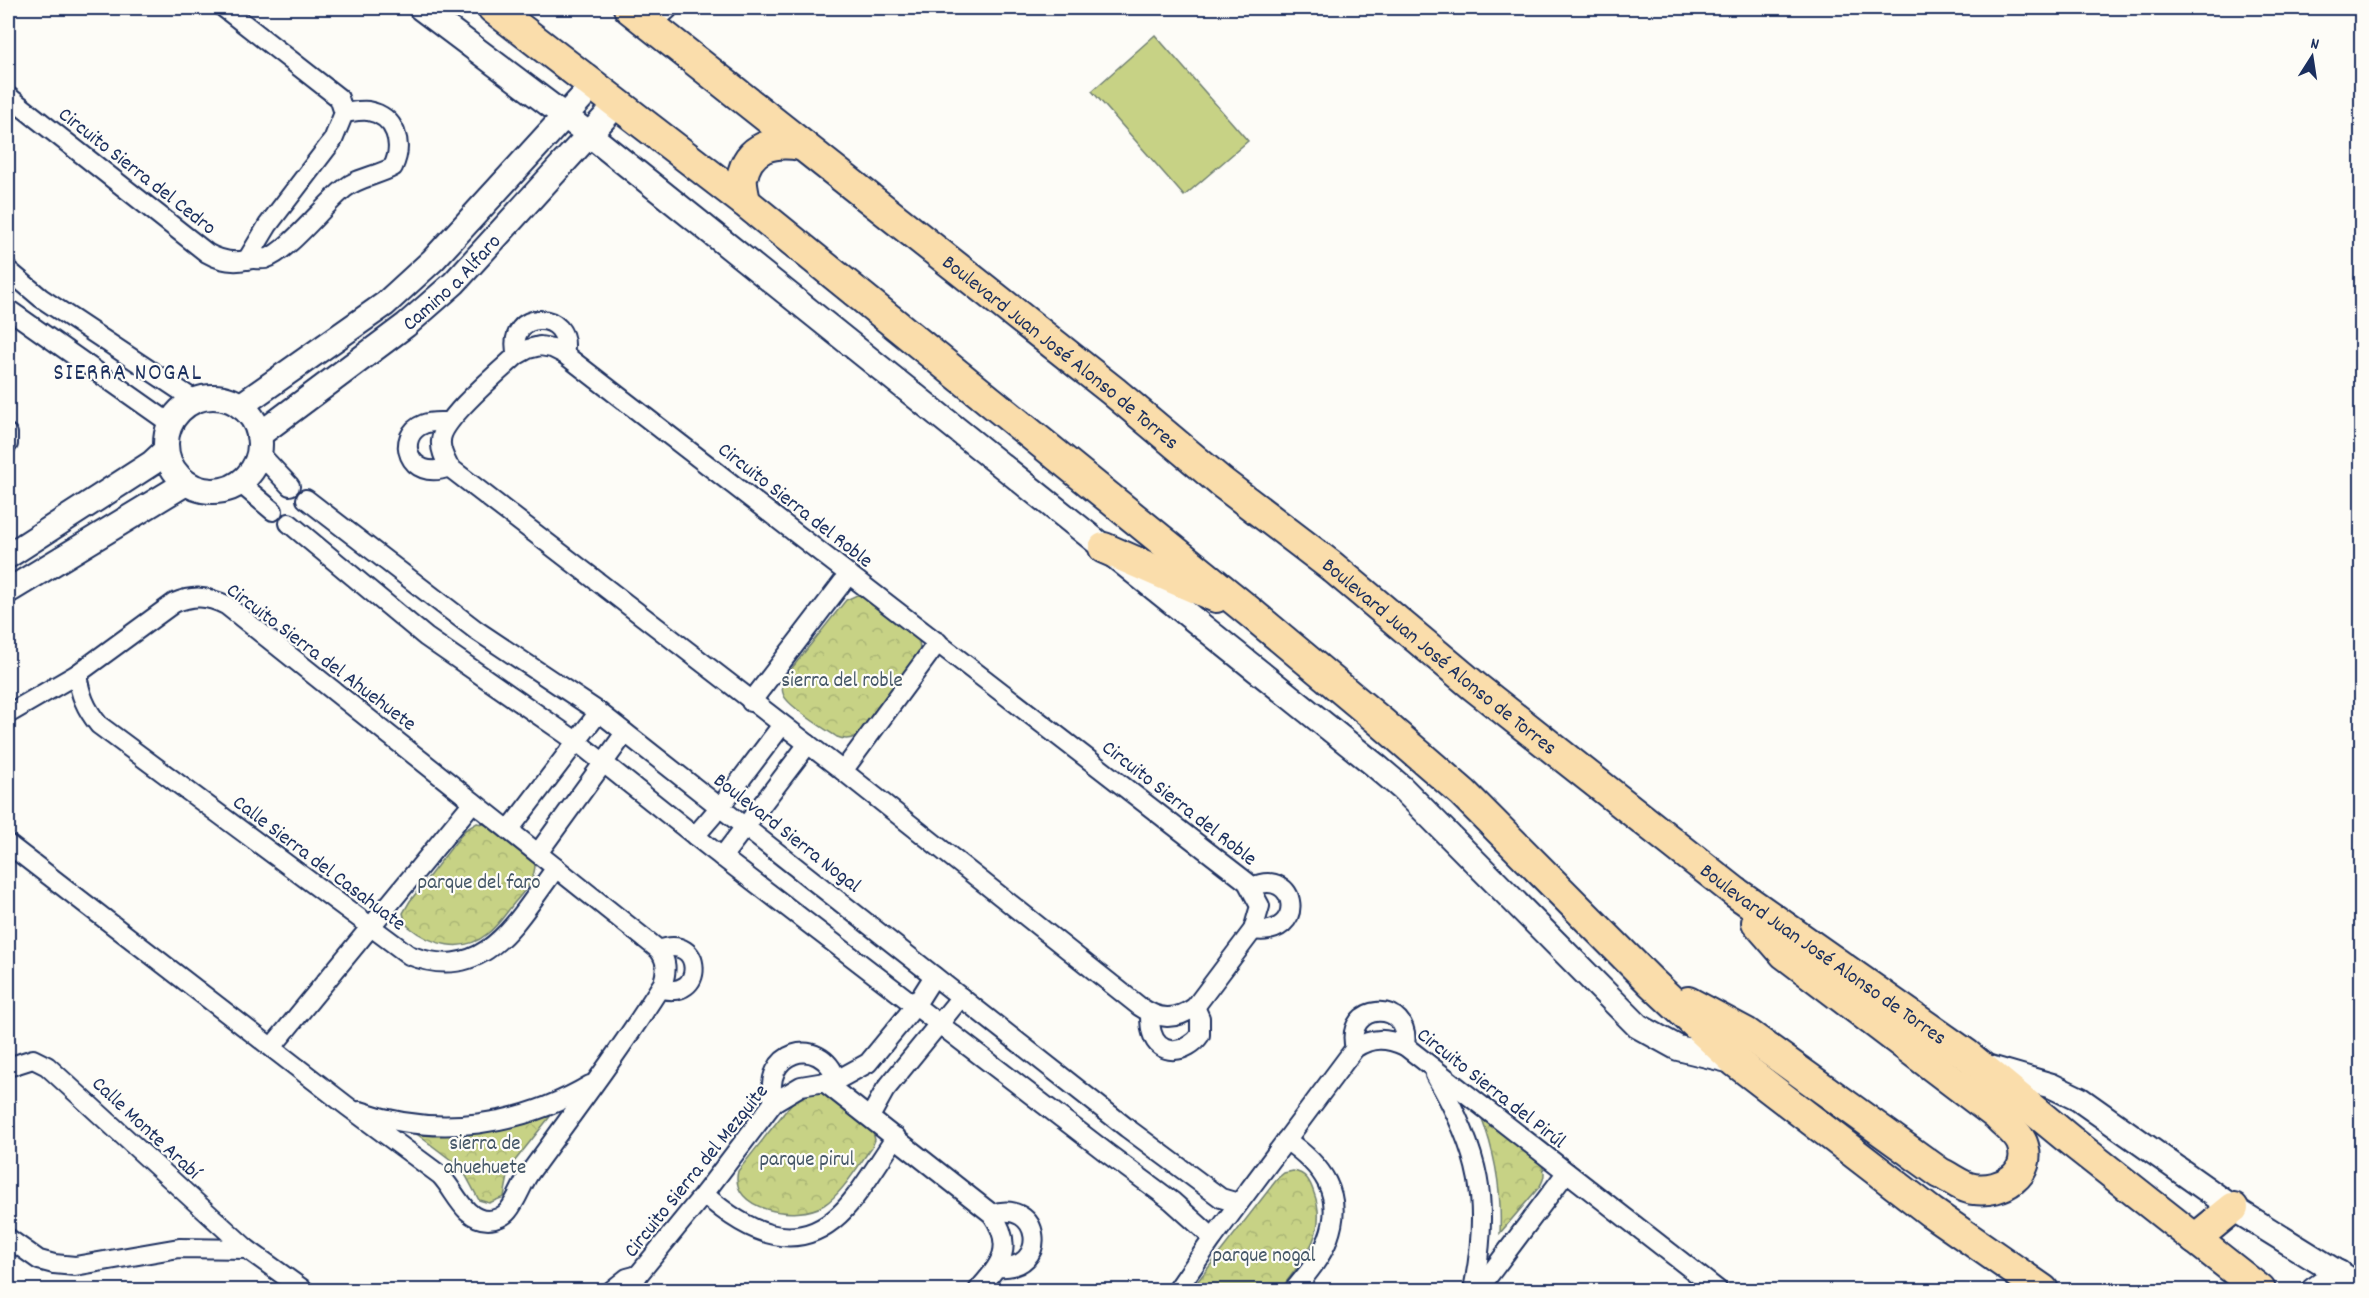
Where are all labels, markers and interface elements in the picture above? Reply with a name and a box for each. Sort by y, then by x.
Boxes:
north arrow [2282,27,2342,87]
text: N [2308,33,2321,57]
street label: Circuito Sierra del Cedro [51,101,222,244]
street label: Camino a Alfaro [397,229,509,340]
street label: Boulevard Juan José Alonso de Torres [934,249,1184,458]
district label: SIERRA NOGAL [53,357,203,391]
street label: Circuito Sierra del Roble [710,436,878,577]
street label: Boulevard Juan José Alonso de Torres [1315,552,1562,764]
street label: Circuito Sierra del Ahuehuete [219,577,421,740]
park label: sierra del roble [781,667,903,697]
street label: Circuito Sierra del Roble [1094,734,1262,875]
street label: Boulevard Sierra Nogal [706,767,866,902]
street label: Calle Sierra del Casahuate [225,789,411,940]
street label: Boulevard Juan José Alonso de Torres [1692,858,1952,1054]
park label: parque del faro [417,869,541,899]
street label: Circuito Sierra del Pirúl [1409,1022,1571,1157]
street label: Calle Monte Arabí [84,1071,208,1189]
street label: Circuito Sierra del Mezquite [618,1079,777,1265]
park label: sierra de ahuehuete [444,1130,526,1184]
park label: parque pirul [759,1146,855,1176]
park label: parque nogal [1213,1242,1315,1272]

